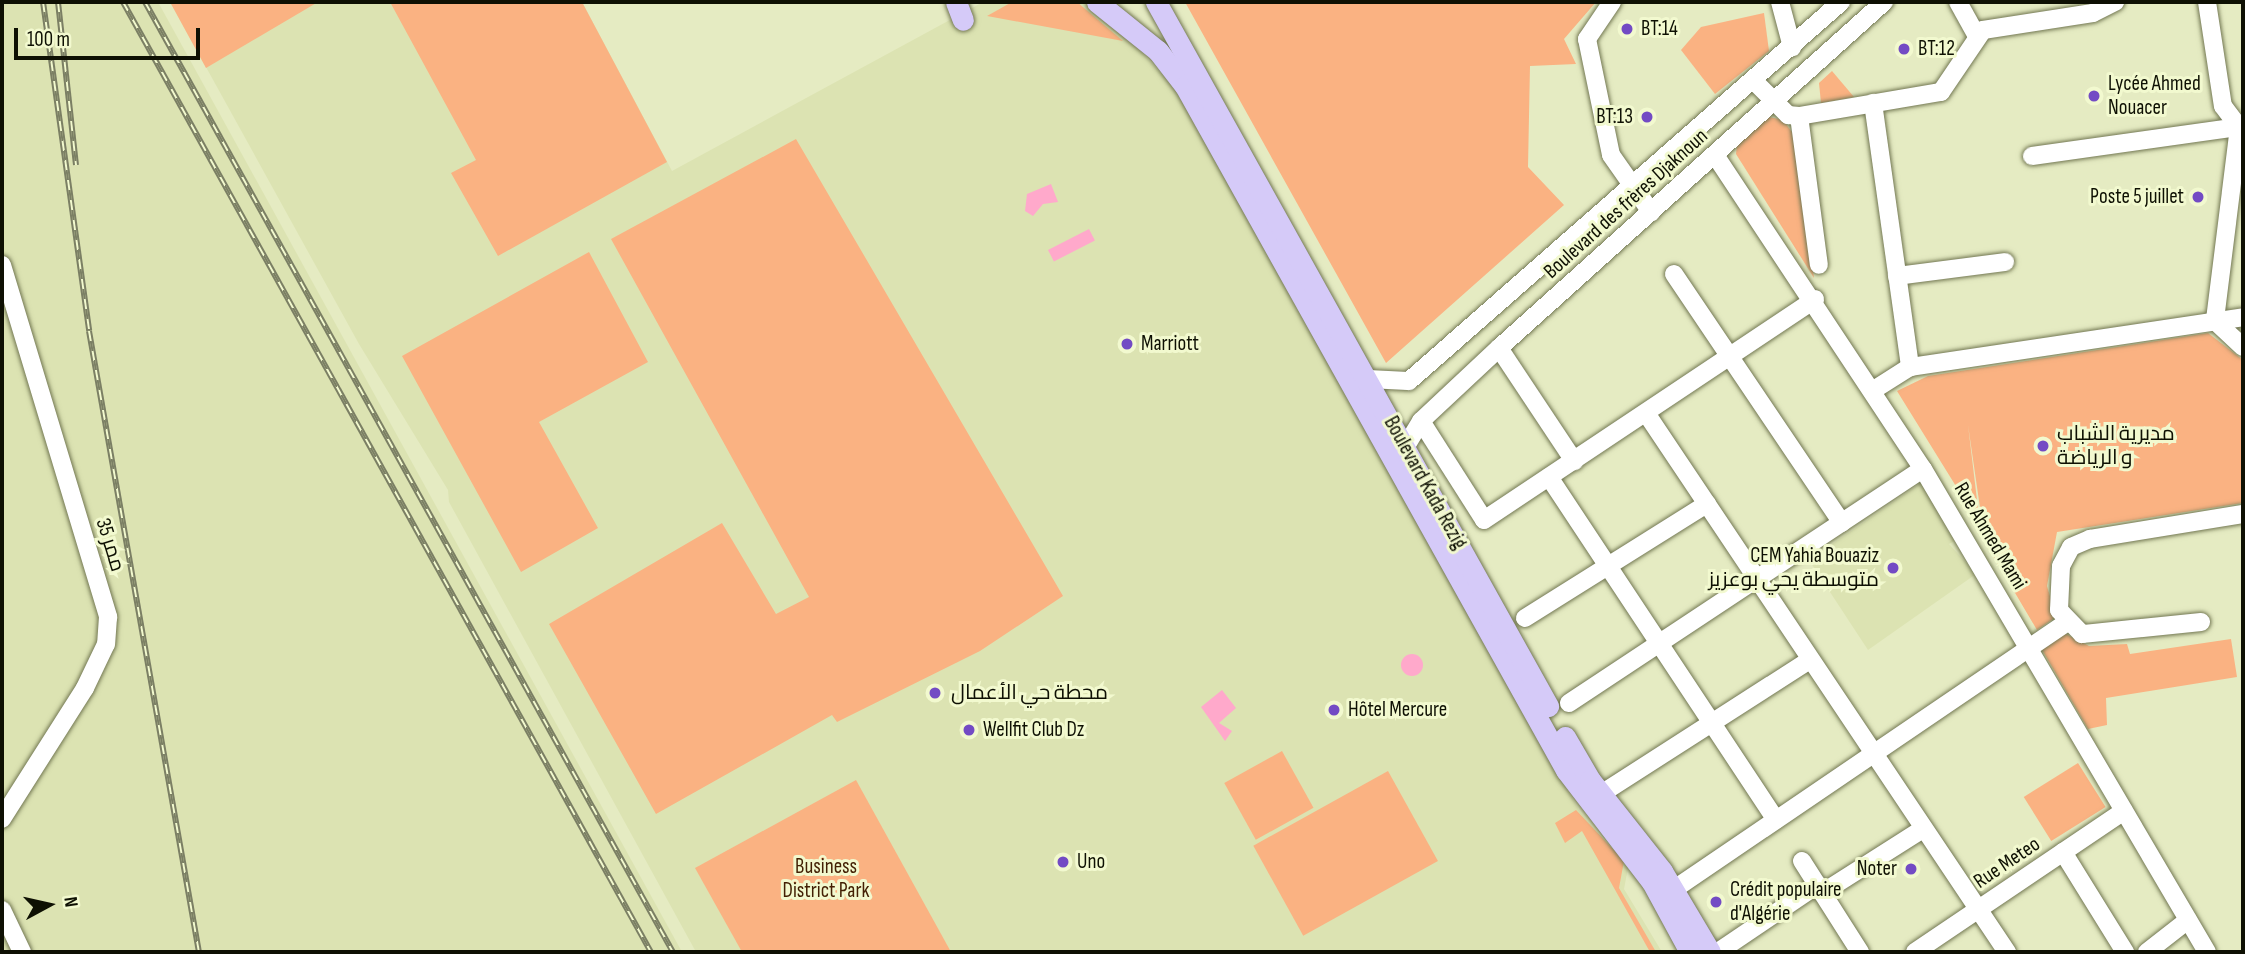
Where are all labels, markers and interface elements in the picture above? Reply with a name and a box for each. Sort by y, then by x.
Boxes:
scale bar [18,14,203,58]
place label: BT:14 [1641,16,1678,42]
marker: BT:14 [1619,21,1635,37]
text: 100 m [27,27,70,52]
place label: BT:12 [1918,36,1955,62]
marker: BT:12 [1896,41,1912,57]
place label: Lycée Ahmed Nouacer [2108,71,2201,121]
marker: Lycée Ahmed Nouacer [2086,88,2102,104]
place label: BT:13 [1596,104,1633,130]
marker: BT:13 [1639,109,1655,125]
street label: Boulevard des frères Djaknoun [1539,124,1713,284]
place label: Poste 5 juillet [2090,184,2184,210]
marker: Poste 5 juillet [2190,189,2206,205]
place label: Marriott [1141,331,1199,357]
marker: Marriott [1119,336,1135,352]
street label: Boulevard Kada Rezig [1378,412,1472,554]
place label: مديرية الشباب و الرياضة [2057,421,2175,471]
marker: مديرية الشباب و الرياضة [2035,438,2051,454]
street label: Rue Ahmed Mami [1948,478,2032,594]
street label: ممر 35 [90,515,130,575]
place label: CEM Yahia Bouaziz متوسطة يحي بوعزيز [1708,543,1879,593]
marker: CEM Yahia Bouaziz متوسطة يحي بوعزيز [1885,560,1901,576]
place label: محطة حي الأعمال [951,680,1108,706]
marker: محطة حي الأعمال [925,683,945,703]
place label: Hôtel Mercure [1348,697,1447,723]
marker: Hôtel Mercure [1326,702,1342,718]
place label: Wellfit Club Dz [983,717,1084,743]
marker: Wellfit Club Dz [961,722,977,738]
street label: Rue Meteo [1969,832,2045,894]
place label: Uno [1077,849,1105,875]
park label: Business District Park [783,854,869,904]
marker: Uno [1055,854,1071,870]
place label: Noter [1857,856,1897,882]
marker: Noter [1903,861,1919,877]
north arrow [14,870,84,940]
place label: Crédit populaire d'Algérie [1730,877,1842,927]
marker: Crédit populaire d'Algérie [1708,894,1724,910]
text: N [58,895,82,909]

